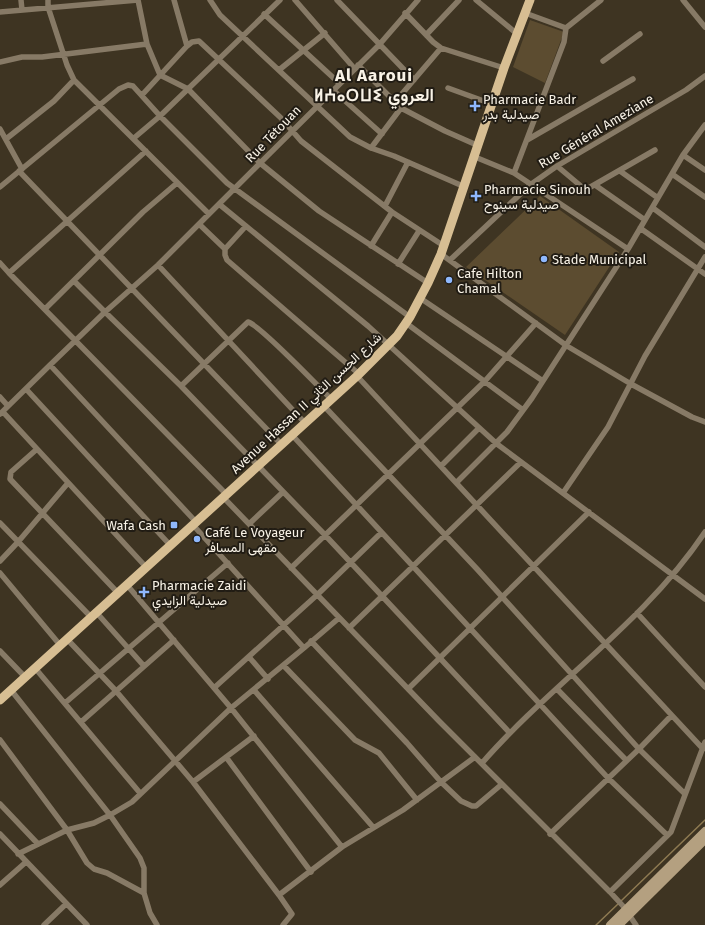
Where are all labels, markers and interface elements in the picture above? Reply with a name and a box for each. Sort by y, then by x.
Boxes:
district label: Al Aaroui ⵍⵄⴰⵔⵡⵉ العروي [314,65,434,109]
street label: Rue Général Ameziane [536,91,656,171]
place label: Pharmacie Badr صيدلية بدر [482,92,576,123]
marker: Pharmacie Badr صيدلية بدر [470,101,480,111]
street label: Rue Tétouan [242,102,304,166]
place label: Pharmacie Sinouh صيدلية سينوح [484,182,591,214]
marker: Pharmacie Sinouh صيدلية سينوح [471,191,481,201]
place label: Stade Municipal [552,252,646,267]
marker: Stade Municipal [539,254,549,264]
place label: Cafe Hilton Chamal [457,266,522,296]
marker: Cafe Hilton Chamal [444,275,454,285]
street label: Avenue Hassan II شارع الحسن الثاني [228,329,386,479]
place label: Wafa Cash [106,518,166,533]
marker: Wafa Cash [169,520,179,530]
place label: Café Le Voyageur مقهى المسافر [204,525,304,556]
marker: Café Le Voyageur مقهى المسافر [192,534,202,544]
place label: Pharmacie Zaidi صيدلية الزايدي [152,578,246,611]
marker: Pharmacie Zaidi صيدلية الزايدي [139,587,149,597]

